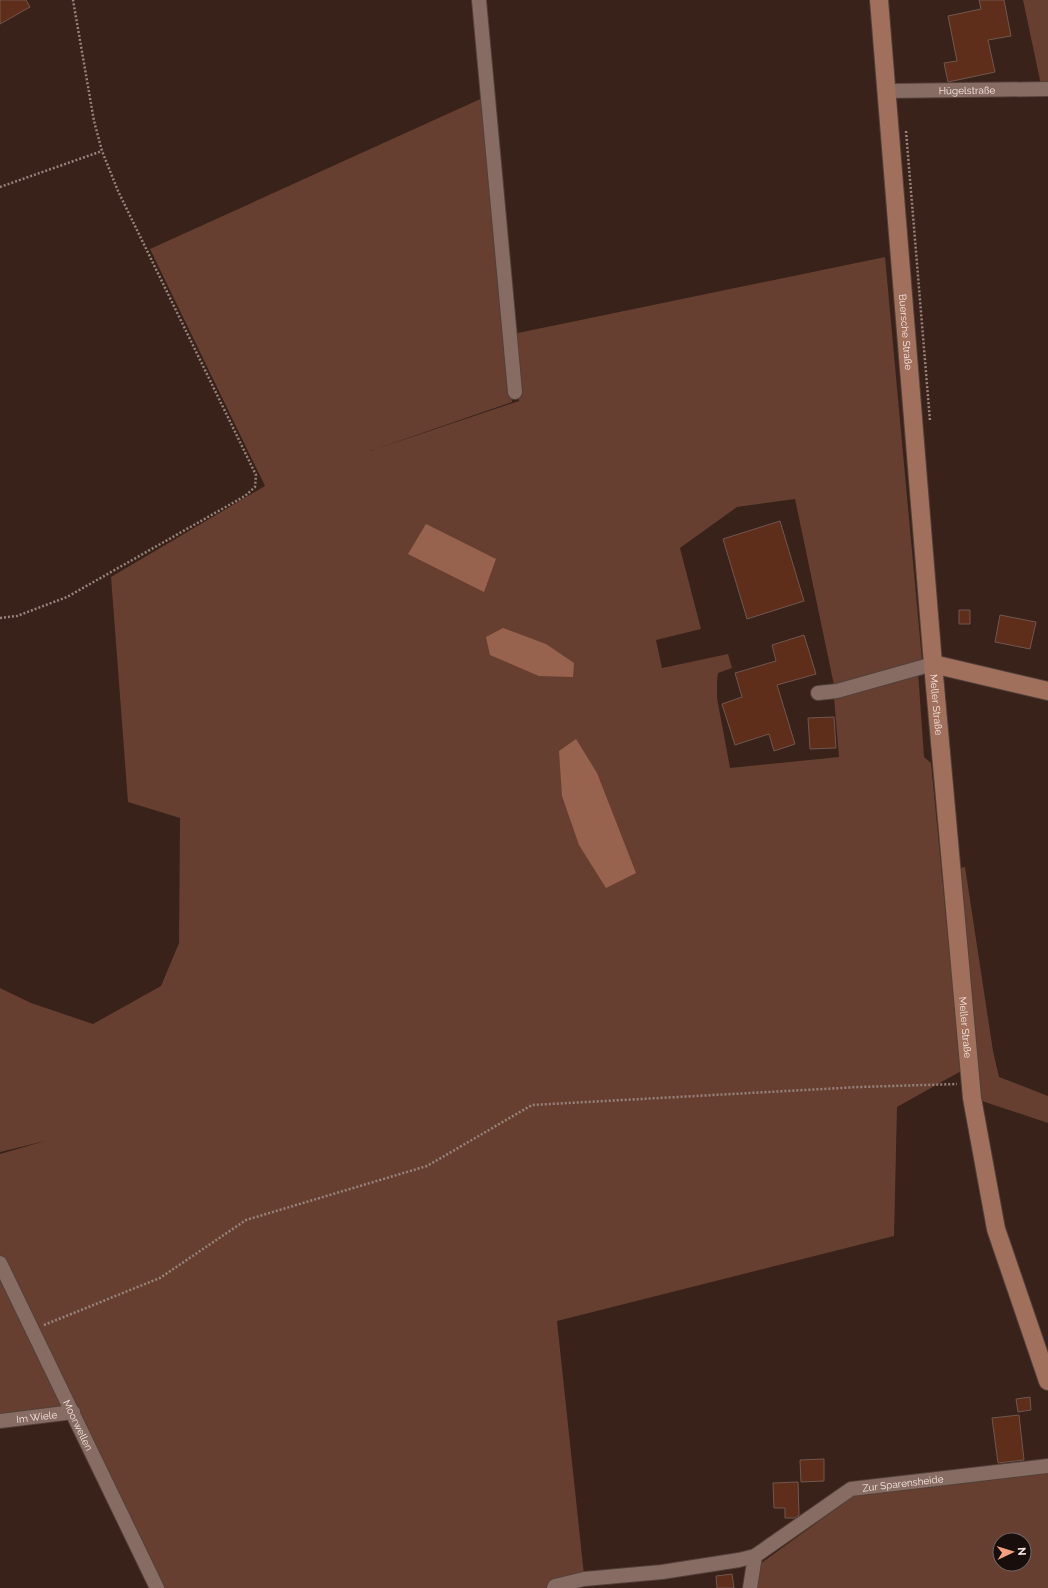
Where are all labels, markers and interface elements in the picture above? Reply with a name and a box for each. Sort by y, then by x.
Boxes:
street label: Hügelstraße [939,85,996,96]
street label: Buersche Straße [897,293,914,371]
street label: Meller Straße [928,674,944,736]
street label: Meller Straße [957,996,973,1059]
street label: Moorwellen [61,1398,95,1453]
street label: Im Wiele [16,1409,58,1425]
street label: Zur Sparensheide [862,1473,944,1494]
north arrow [992,1532,1032,1572]
text: N [1015,1547,1028,1556]

